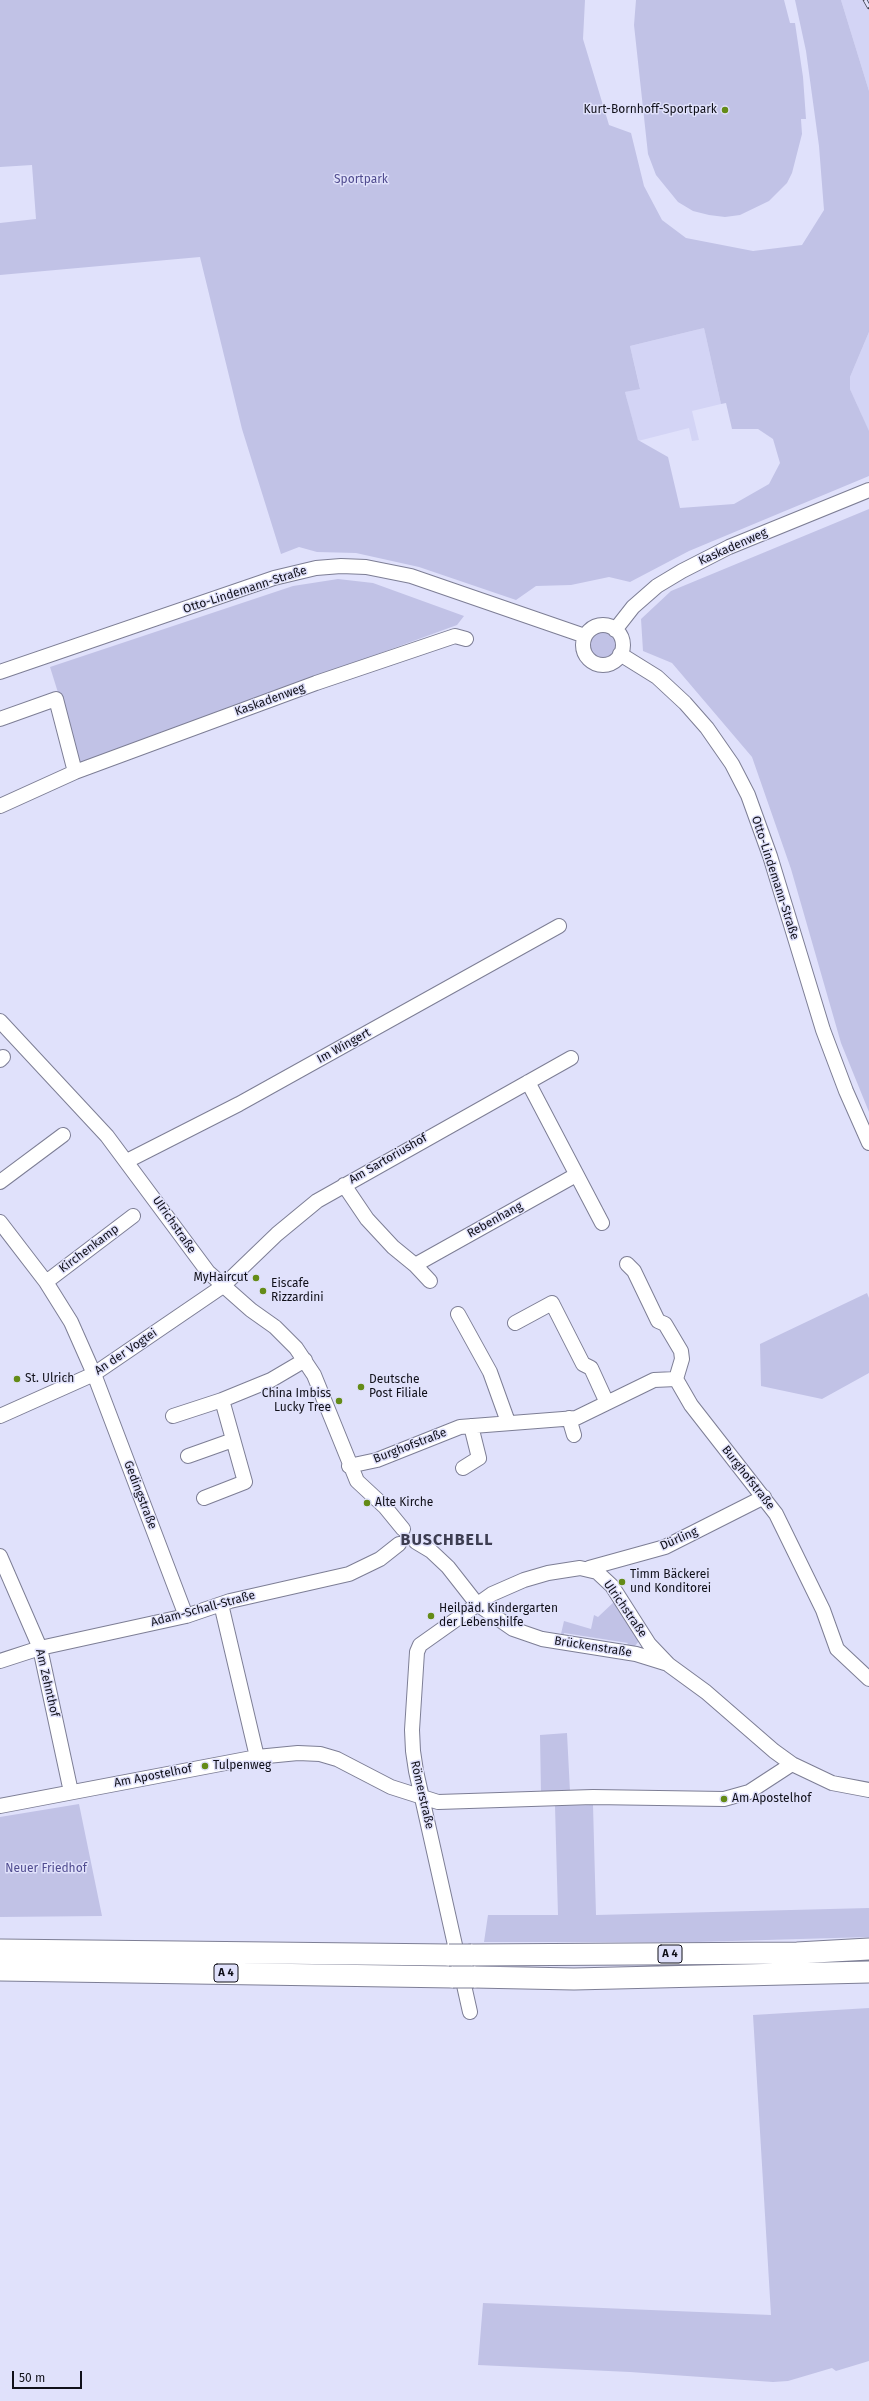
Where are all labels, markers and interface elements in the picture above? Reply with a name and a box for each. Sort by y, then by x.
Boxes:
place label: Kurt-Bornhoff-Sportpark [584,103,717,117]
marker: Kurt-Bornhoff-Sportpark [720,105,730,115]
park label: Sportpark [334,173,388,187]
street label: Kaskadenweg [696,525,770,569]
street label: Otto-Lindemann-Straße [181,563,309,617]
street label: Kaskadenweg [233,681,307,719]
street label: Otto-Lindemann-Straße [748,814,802,942]
street label: Im Wingert [315,1025,373,1067]
street label: Am Sartoriushof [346,1131,430,1187]
street label: Ulrichstraße [149,1194,199,1256]
street label: Rebenhang [465,1199,525,1241]
street label: Kirchenkamp [56,1222,122,1276]
place label: MyHaircut [193,1271,248,1285]
marker: MyHaircut [251,1273,261,1283]
place label: Eiscafe Rizzardini [271,1277,324,1305]
marker: Eiscafe Rizzardini [258,1286,268,1296]
street label: An der Vogtei [92,1326,160,1378]
place label: St. Ulrich [25,1372,74,1386]
place label: Deutsche Post Filiale [369,1373,428,1401]
marker: St. Ulrich [12,1374,22,1384]
marker: Deutsche Post Filiale [356,1382,366,1392]
place label: China Imbiss Lucky Tree [262,1387,331,1415]
marker: China Imbiss Lucky Tree [334,1396,344,1406]
street label: Burghofstraße [371,1425,449,1467]
street label: Burghofstraße [719,1443,777,1513]
street label: Gedingstraße [120,1459,160,1531]
place label: Alte Kirche [375,1496,433,1510]
marker: Alte Kirche [362,1498,372,1508]
street label: Dürling [658,1524,700,1554]
district label: BUSCHBELL [401,1531,493,1551]
place label: Timm Bäckerei und Konditorei [630,1568,711,1596]
marker: Timm Bäckerei und Konditorei [617,1577,627,1587]
street label: Ulrichstraße [600,1578,650,1640]
street label: Adam-Schall-Straße [149,1588,257,1630]
place label: Heilpäd. Kindergarten der Lebenshilfe [439,1602,558,1630]
marker: Heilpäd. Kindergarten der Lebenshilfe [426,1611,436,1621]
street label: Brückenstraße [553,1634,633,1660]
street label: Am Zehnthof [32,1648,62,1718]
place label: Tulpenweg [213,1759,271,1773]
street label: Römerstraße [407,1759,437,1831]
street label: Am Apostelhof [113,1761,193,1791]
marker: Tulpenweg [200,1761,210,1771]
place label: Am Apostelhof [732,1792,811,1806]
marker: Am Apostelhof [719,1794,729,1804]
park label: Neuer Friedhof [5,1862,87,1876]
road number: A 4 [658,1945,682,1963]
road number: A 4 [214,1964,238,1982]
scale bar [14,2363,84,2389]
text: 50 m [19,2371,45,2385]

